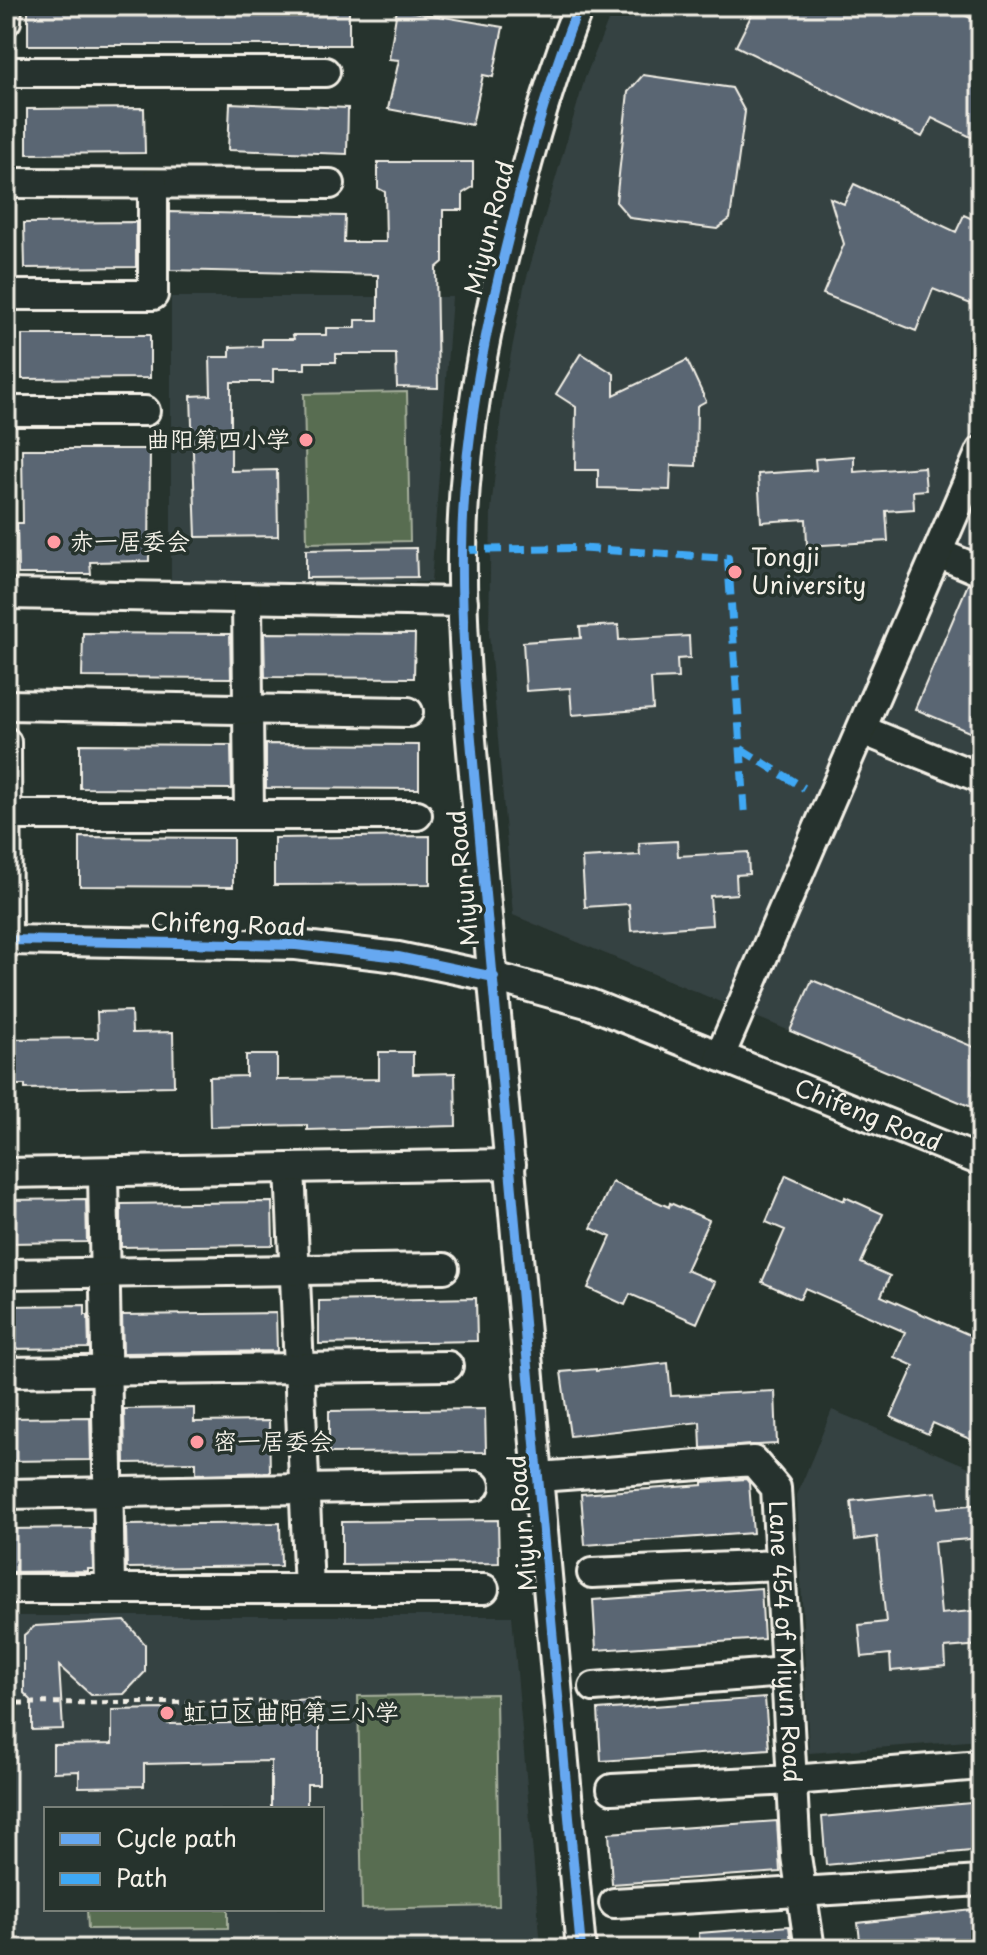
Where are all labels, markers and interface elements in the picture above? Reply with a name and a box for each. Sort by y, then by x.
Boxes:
street label: Miyun Road [454,157,522,298]
place label: 曲阳第四小学 [146,420,290,456]
marker: 曲阳第四小学 [297,431,315,449]
place label: 赤一居委会 [70,522,190,558]
marker: 赤一居委会 [45,533,63,551]
place label: Tongji University [751,538,866,602]
marker: Tongji University [726,563,744,581]
street label: Miyun Road [437,808,487,948]
street label: Chifeng Road [150,902,307,944]
street label: Chifeng Road [790,1068,948,1159]
place label: 密一居委会 [213,1422,333,1458]
marker: 密一居委会 [188,1433,206,1451]
street label: Miyun Road [497,1453,545,1593]
street label: Lane 454 of Miyun Road [761,1500,812,1784]
place label: 虹口区曲阳第三小学 [183,1693,399,1729]
marker: 虹口区曲阳第三小学 [158,1704,176,1722]
legend [44,1807,324,1911]
text: Cycle path [116,1819,237,1855]
text: Path [116,1859,168,1895]

